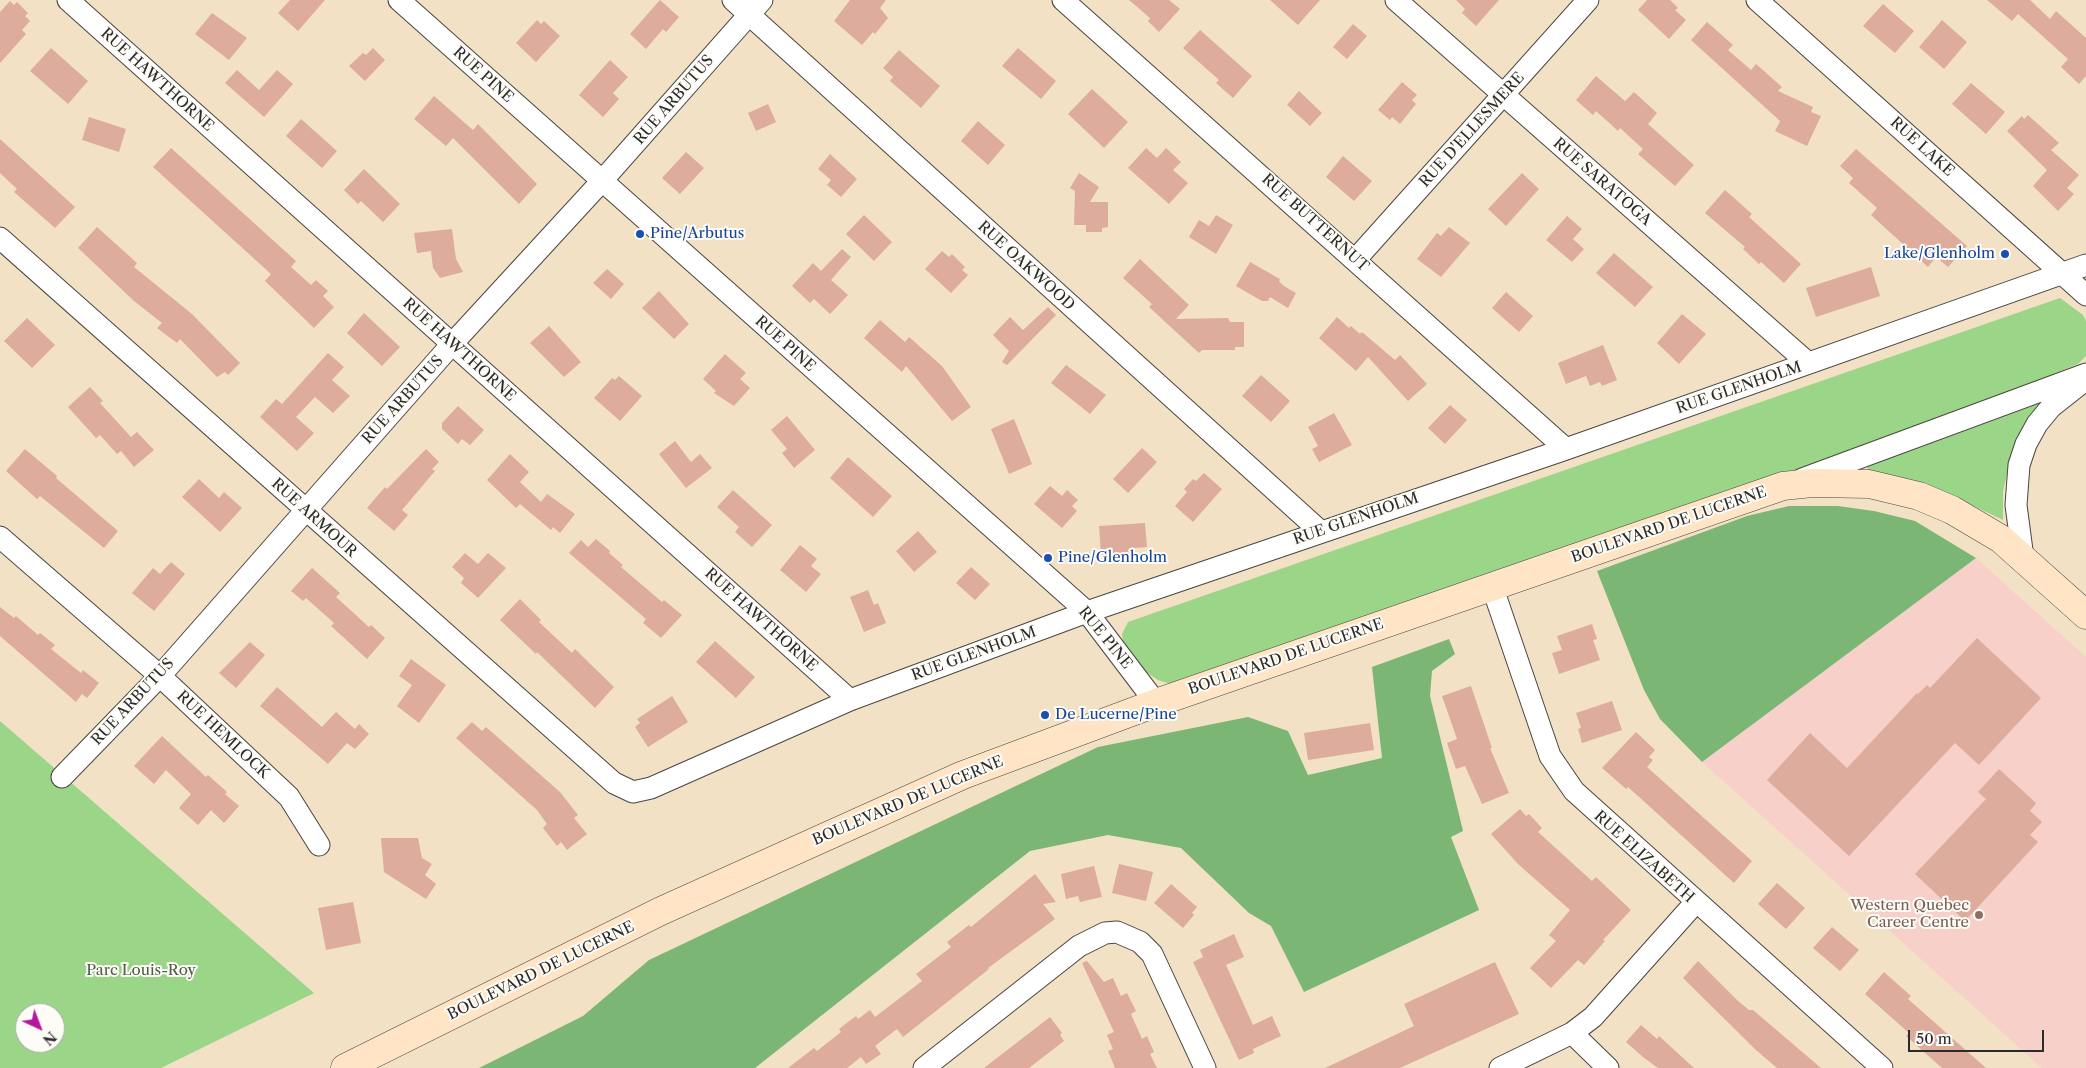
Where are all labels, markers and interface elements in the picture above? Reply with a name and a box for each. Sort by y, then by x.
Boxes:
street label: RUE HAWTHORNE [97,25,217,135]
street label: RUE PINE [449,43,517,107]
street label: RUE ARBUTUS [630,52,718,148]
street label: RUE D'ELLESMERE [1416,69,1528,191]
street label: RUE LAKE [1886,114,1958,180]
street label: RUE SARATOGA [1549,134,1655,230]
street label: RUE BUTTERNUT [1258,170,1372,276]
street label: RUE OAKWOOD [974,218,1078,314]
place label: Pine/Arbutus [650,225,744,243]
marker: Pine/Arbutus [634,228,646,240]
place label: Lake/Glenholm [1884,245,1995,263]
marker: Lake/Glenholm [1999,248,2011,260]
street label: RUE HAWTHORNE [399,295,519,405]
street label: RUE PINE [751,312,819,376]
street label: RUE ARBUTUS [359,352,447,448]
street label: RUE GLENHOLM [1674,358,1804,418]
street label: RUE ARMOUR [268,475,360,561]
street label: BOULEVARD DE LUCERNE [1569,483,1769,567]
street label: RUE GLENHOLM [1291,489,1421,549]
place label: Pine/Glenholm [1058,549,1167,567]
marker: Pine/Glenholm [1042,552,1054,564]
street label: RUE HAWTHORNE [701,565,821,675]
street label: RUE PINE [1074,603,1136,673]
street label: BOULEVARD DE LUCERNE [1186,615,1386,699]
street label: RUE GLENHOLM [909,623,1039,685]
street label: RUE ARBUTUS [88,655,178,749]
street label: RUE HEMLOCK [173,687,273,783]
place label: De Lucerne/Pine [1055,706,1177,724]
marker: De Lucerne/Pine [1039,709,1051,721]
street label: BOULEVARD DE LUCERNE [810,753,1006,849]
street label: RUE ELIZABETH [1590,807,1698,907]
place label: Western Quebec Career Centre [1850,897,1969,932]
marker: Western Quebec Career Centre [1973,909,1985,921]
street label: BOULEVARD DE LUCERNE [445,918,637,1024]
park label: Parc Louis-Roy [86,962,196,980]
north arrow [15,1003,65,1053]
scale bar [1911,1020,2047,1052]
text: N [39,1028,60,1049]
text: 50 m [1916,1029,1952,1048]

